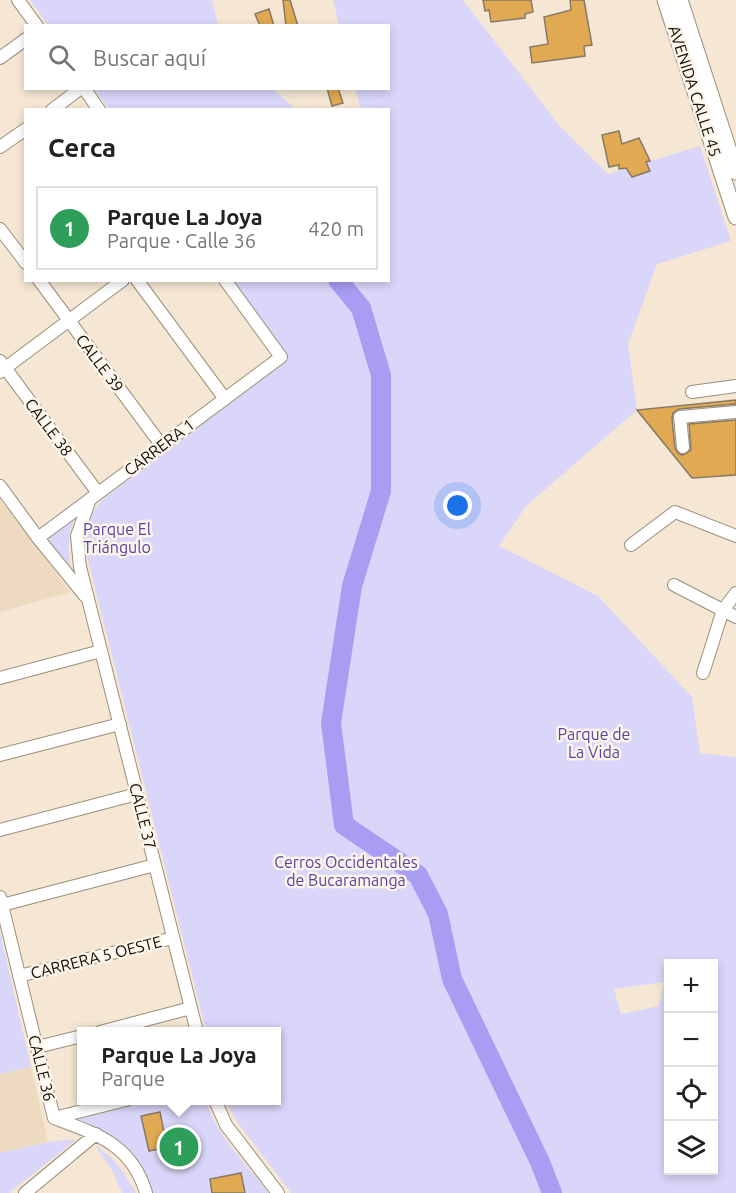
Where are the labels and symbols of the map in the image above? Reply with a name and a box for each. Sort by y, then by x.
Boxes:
street label: AVENIDA CALLE 45 [665,23,725,159]
street label: CALLE 39 [72,331,128,395]
street label: CALLE 38 [21,395,77,459]
street label: CARRERA 1 [120,415,198,479]
your location [443,491,472,520]
park label: Parque El Triángulo [83,520,151,556]
park label: Parque de La Vida [558,725,630,761]
street label: CALLE 37 [126,781,160,851]
park label: Cerros Occidentales de Bucaramanga [274,853,418,889]
street label: CARRERA 5 OESTE [29,932,163,982]
street label: CALLE 36 [25,1033,59,1103]
pin: 1 [160,1124,198,1170]

